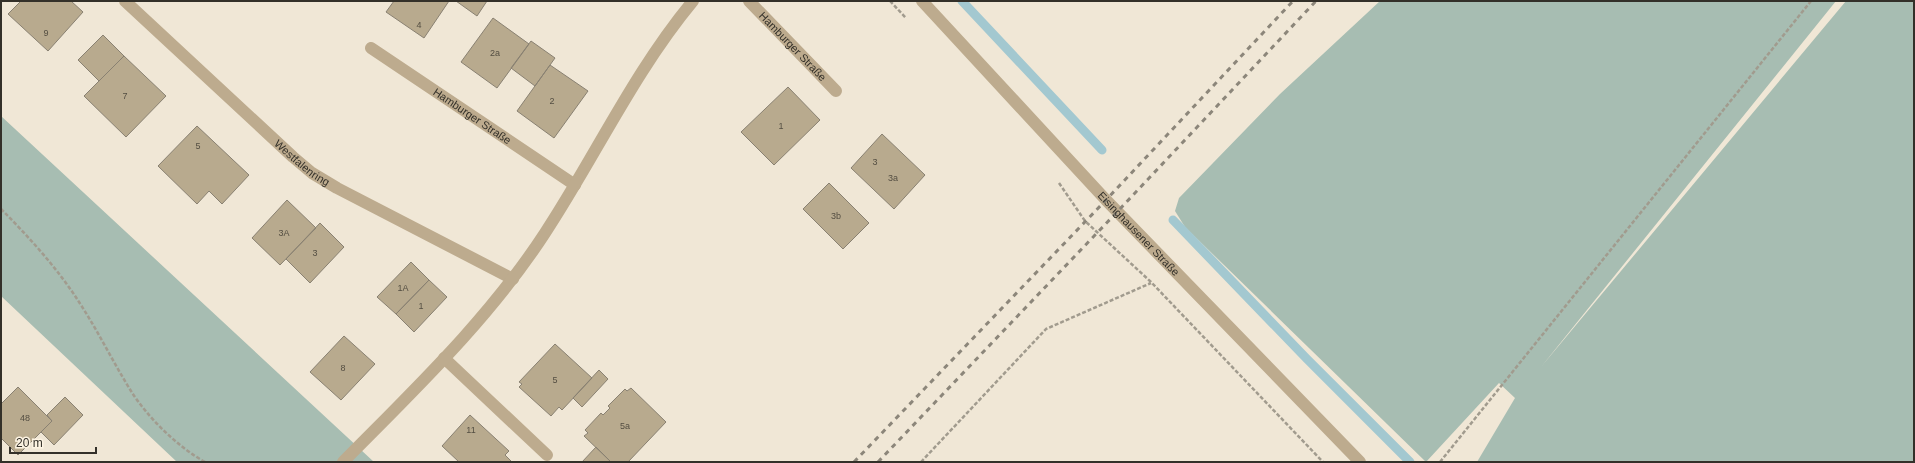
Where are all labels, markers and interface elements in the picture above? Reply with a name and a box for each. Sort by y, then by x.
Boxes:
street label: Hamburger Straße [757,9,829,83]
house number: 4 [416,20,422,30]
house number: 9 [43,28,49,38]
house number: 2a [490,48,500,58]
street label: Hamburger Straße [431,86,513,146]
house number: 7 [122,91,128,101]
house number: 2 [549,96,555,106]
house number: 1 [778,121,784,131]
street label: Westfalenring [272,137,332,188]
house number: 5 [195,141,201,151]
house number: 3 [872,157,878,167]
house number: 3a [888,173,898,183]
street label: Eisinghausener Straße [1095,189,1182,278]
house number: 3b [831,211,841,221]
house number: 3A [278,228,290,238]
house number: 3 [312,248,318,258]
house number: 1A [397,283,409,293]
house number: 1 [418,301,424,311]
house number: 8 [340,363,346,373]
house number: 5 [552,375,558,385]
house number: 48 [20,413,30,423]
house number: 5a [620,421,630,431]
house number: 11 [466,425,476,435]
scale bar [10,429,96,455]
text: 20 m [16,436,43,450]

